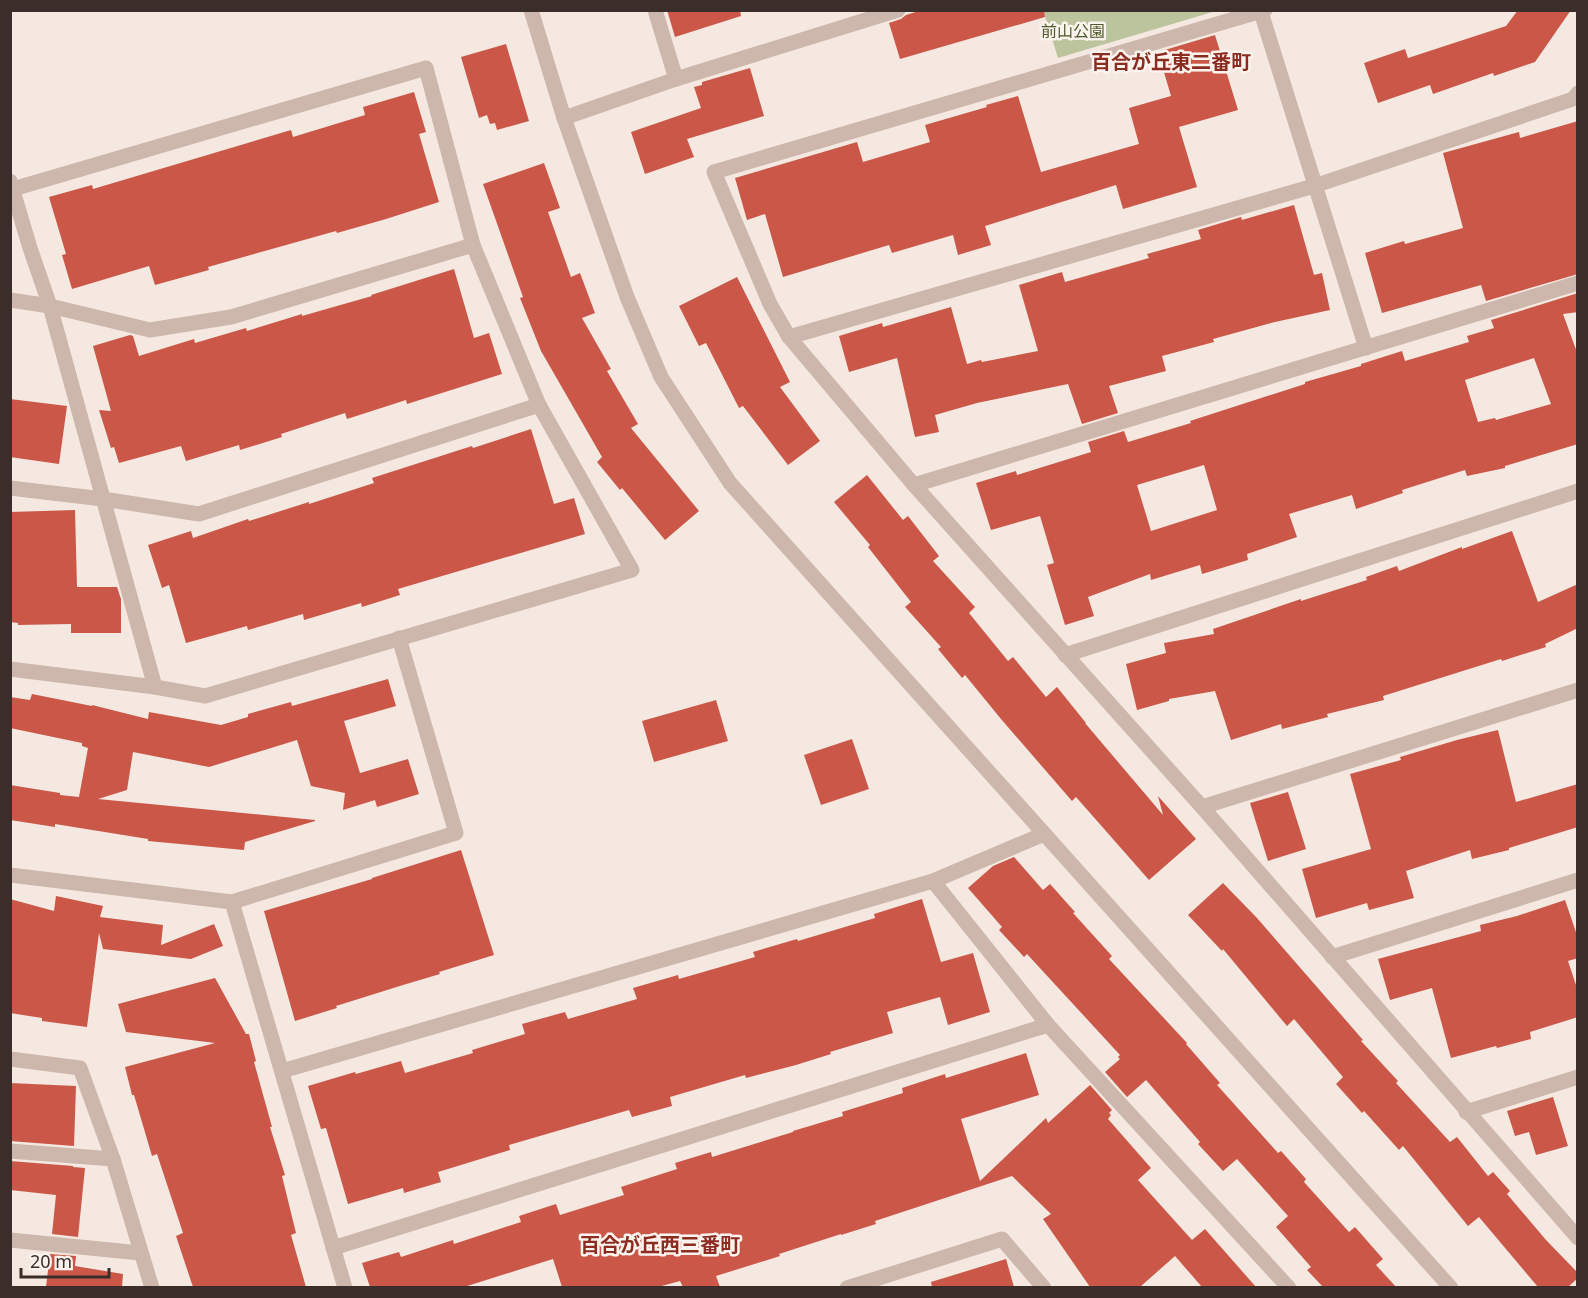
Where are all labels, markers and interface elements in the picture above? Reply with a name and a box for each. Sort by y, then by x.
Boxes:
park label: 前山公園 [1041,20,1105,42]
district label: 百合が丘東二番町 [1091,48,1251,75]
district label: 百合が丘西三番町 [580,1231,740,1258]
scale bar [21,1241,110,1279]
text: 20 m [30,1249,72,1273]

